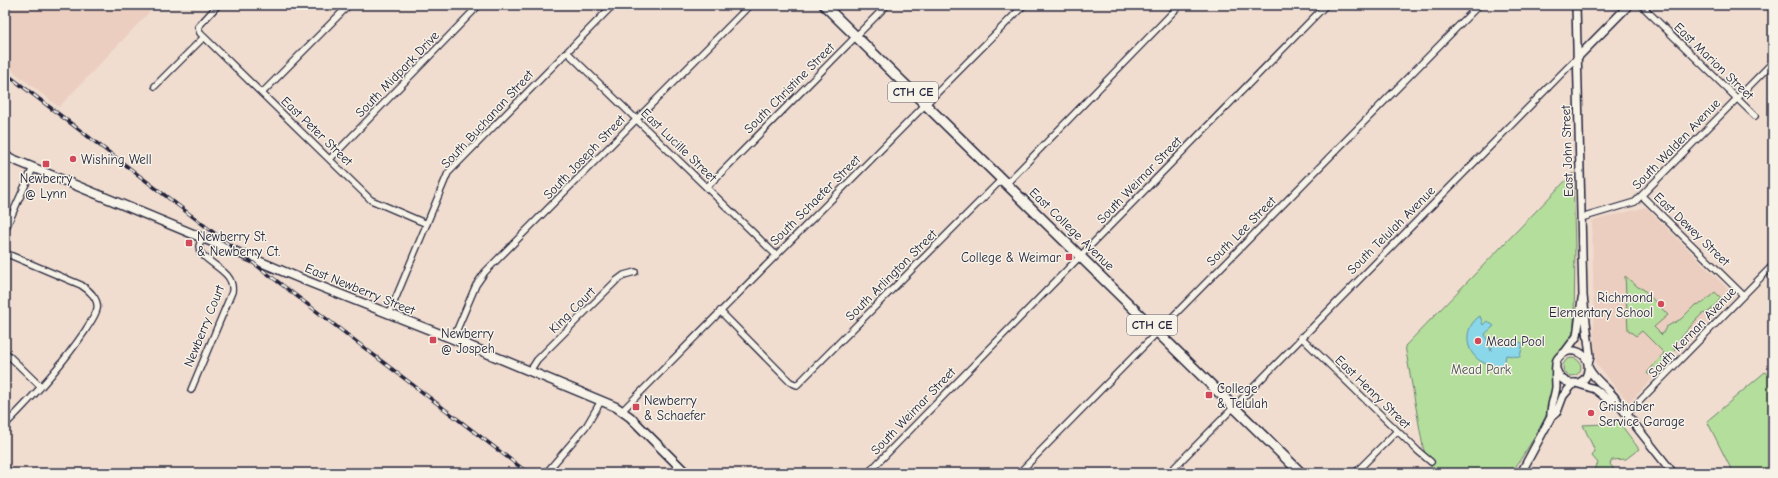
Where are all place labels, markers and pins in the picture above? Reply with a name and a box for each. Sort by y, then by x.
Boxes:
place label: Wishing Well [81,152,152,167]
marker: Wishing Well [68,154,78,164]
marker: Newberry @ Lynn [41,159,51,169]
place label: Newberry @ Lynn [20,171,72,201]
place label: Newberry St. & Newberry Ct. [197,229,280,259]
marker: Newberry St. & Newberry Ct. [184,238,194,248]
place label: College & Weimar [961,250,1062,265]
marker: College & Weimar [1064,252,1074,262]
place label: Richmond Elementary School [1549,290,1653,320]
marker: Richmond Elementary School [1656,299,1666,309]
place label: Newberry @ Jospeh [441,326,495,356]
place label: Mead Pool [1486,334,1545,349]
marker: Newberry @ Jospeh [428,335,438,345]
marker: Mead Pool [1473,336,1483,346]
place label: College & Telulah [1217,381,1268,411]
marker: College & Telulah [1204,390,1214,400]
place label: Newberry & Schaefer [644,393,706,423]
place label: Grishaber Service Garage [1599,399,1685,429]
marker: Newberry & Schaefer [631,402,641,412]
marker: Grishaber Service Garage [1586,408,1596,418]

